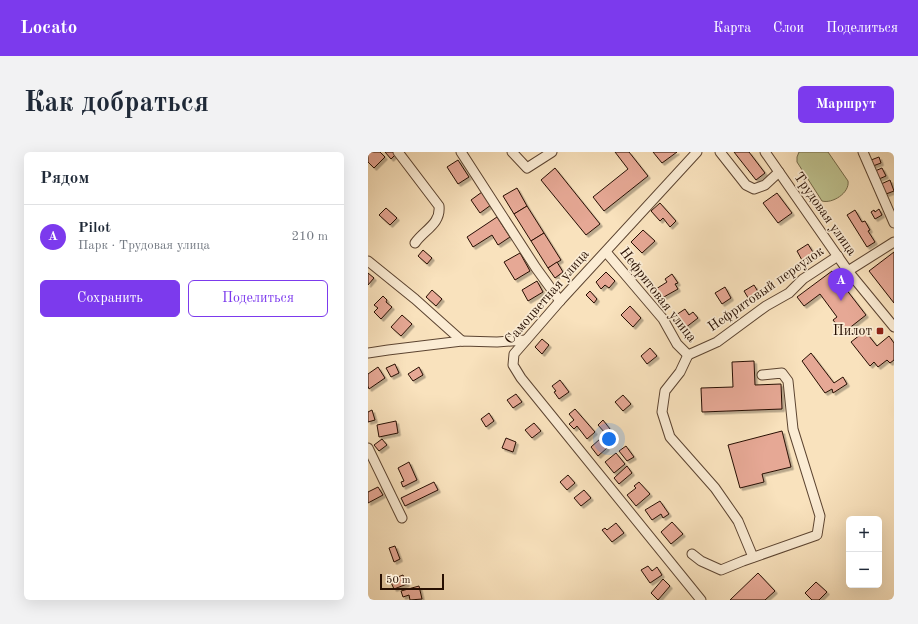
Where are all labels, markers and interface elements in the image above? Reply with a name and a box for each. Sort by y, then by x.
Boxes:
text: Locato [20,19,77,38]
text: Карта [713,21,751,35]
text: Слои [773,21,804,35]
text: Поделиться [826,21,898,35]
button: Маршрут [798,86,894,123]
text: Как добраться [24,90,209,118]
text: Рядом [40,170,89,187]
street label: Трудовая улица [791,170,859,258]
text: Pilot [78,221,111,236]
text: A [48,230,58,243]
text: 210 m [291,230,328,243]
text: Парк · Трудовая улица [78,239,210,252]
street label: Нефритовый переулок [705,244,827,335]
street label: Нефритовая улица [616,245,699,346]
street label: Самоцветная улица [502,247,592,347]
pin: A [828,268,854,301]
button: Сохранить [40,280,180,317]
button: Поделиться [188,280,328,317]
place label: Пилот [833,324,872,338]
marker: Пилот [875,326,885,336]
your location [599,429,619,449]
map controls [846,516,882,588]
button: + [846,516,882,552]
button: − [846,552,882,588]
scale bar [380,572,444,591]
text: 50 m [386,575,411,586]

